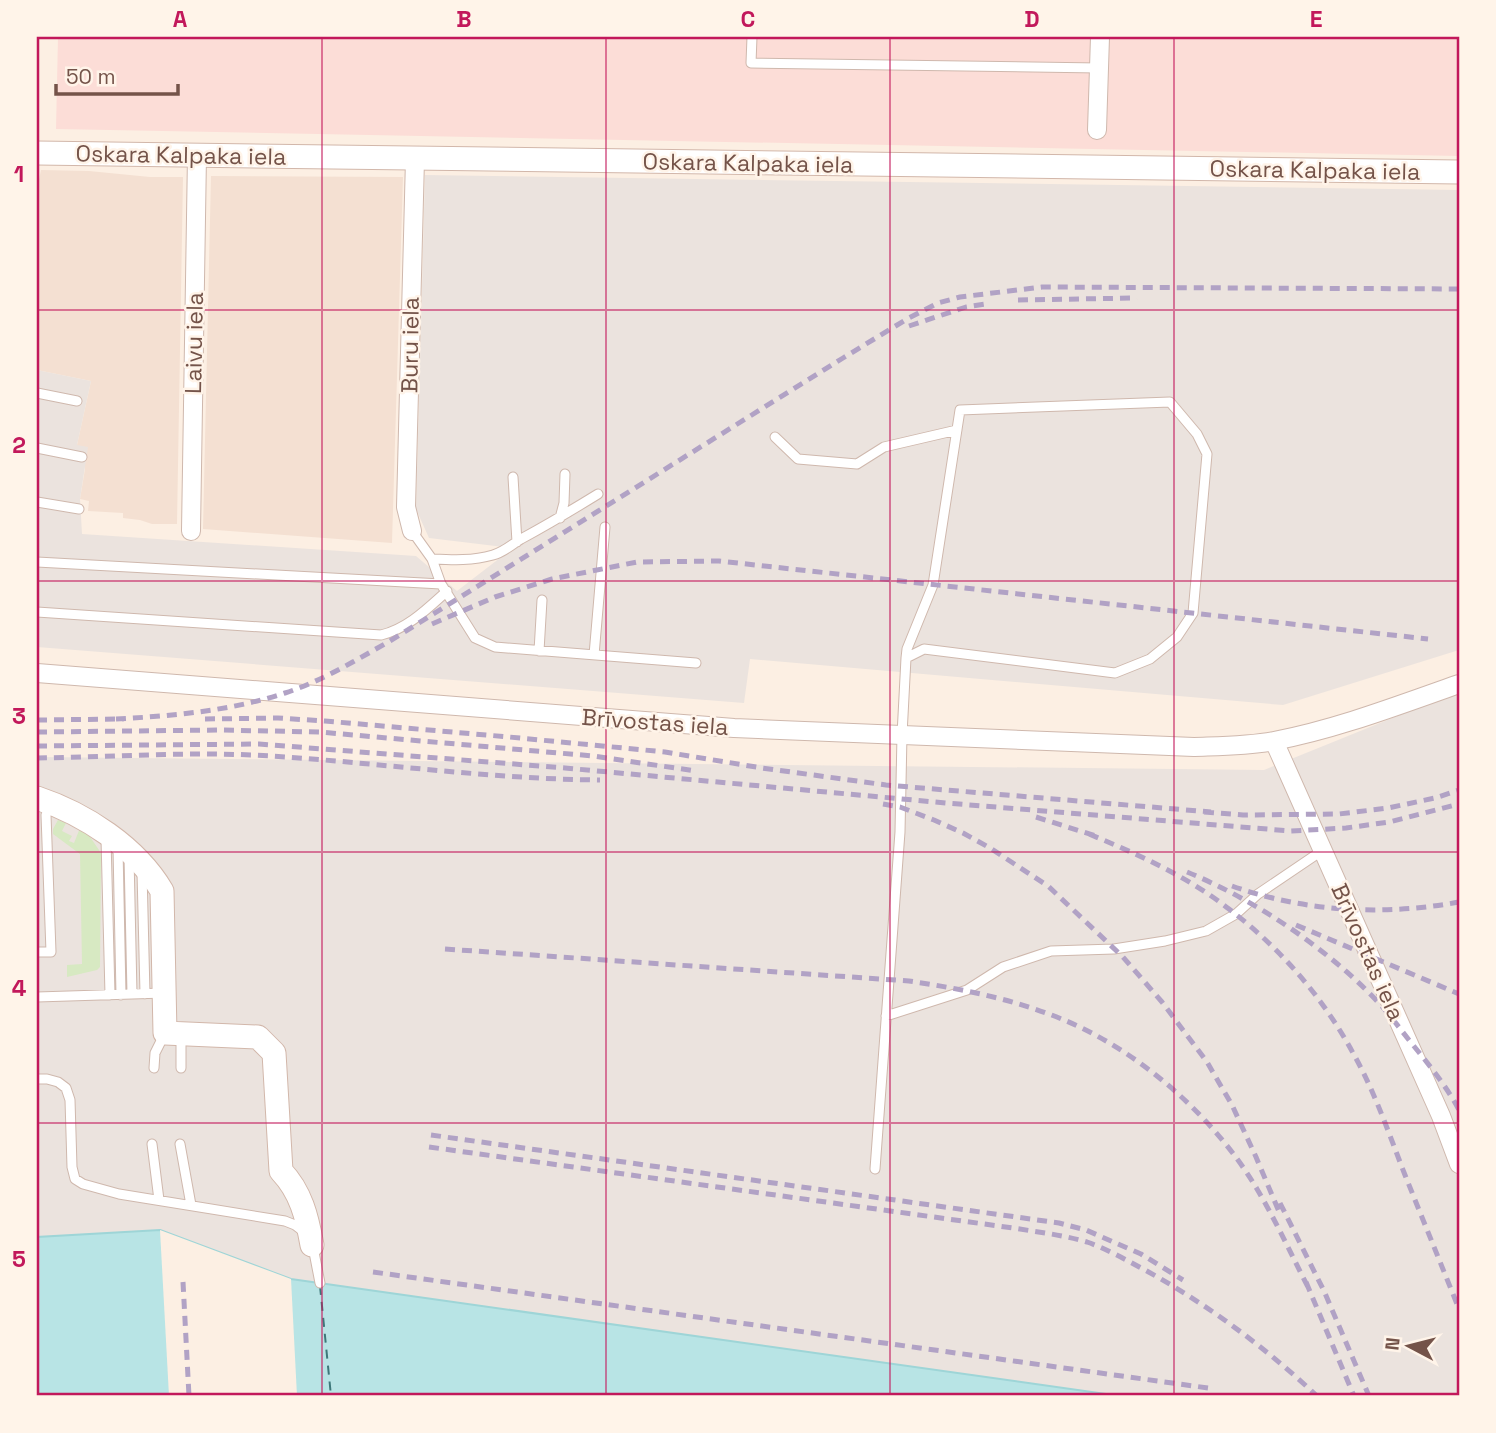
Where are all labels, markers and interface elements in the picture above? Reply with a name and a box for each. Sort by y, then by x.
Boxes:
text: A [173,4,188,34]
text: B [456,4,472,34]
text: C [741,4,755,34]
text: D [1024,4,1040,34]
text: E [1310,4,1322,34]
scale bar [56,52,178,96]
text: 50 m [66,63,116,90]
street label: Oskara Kalpaka iela [75,138,287,172]
street label: Oskara Kalpaka iela [642,146,854,180]
street label: Oskara Kalpaka iela [1209,153,1421,187]
text: 1 [14,159,24,189]
street label: Laivu iela [178,292,210,394]
street label: Buru iela [394,297,426,393]
text: 2 [12,430,26,460]
text: 3 [12,701,26,731]
street label: Brīvostas iela [580,702,730,742]
street label: Brīvostas iela [1324,879,1412,1025]
text: 4 [12,973,27,1003]
text: 5 [12,1244,26,1274]
north arrow [1374,1310,1444,1380]
text: N [1379,1336,1406,1352]

